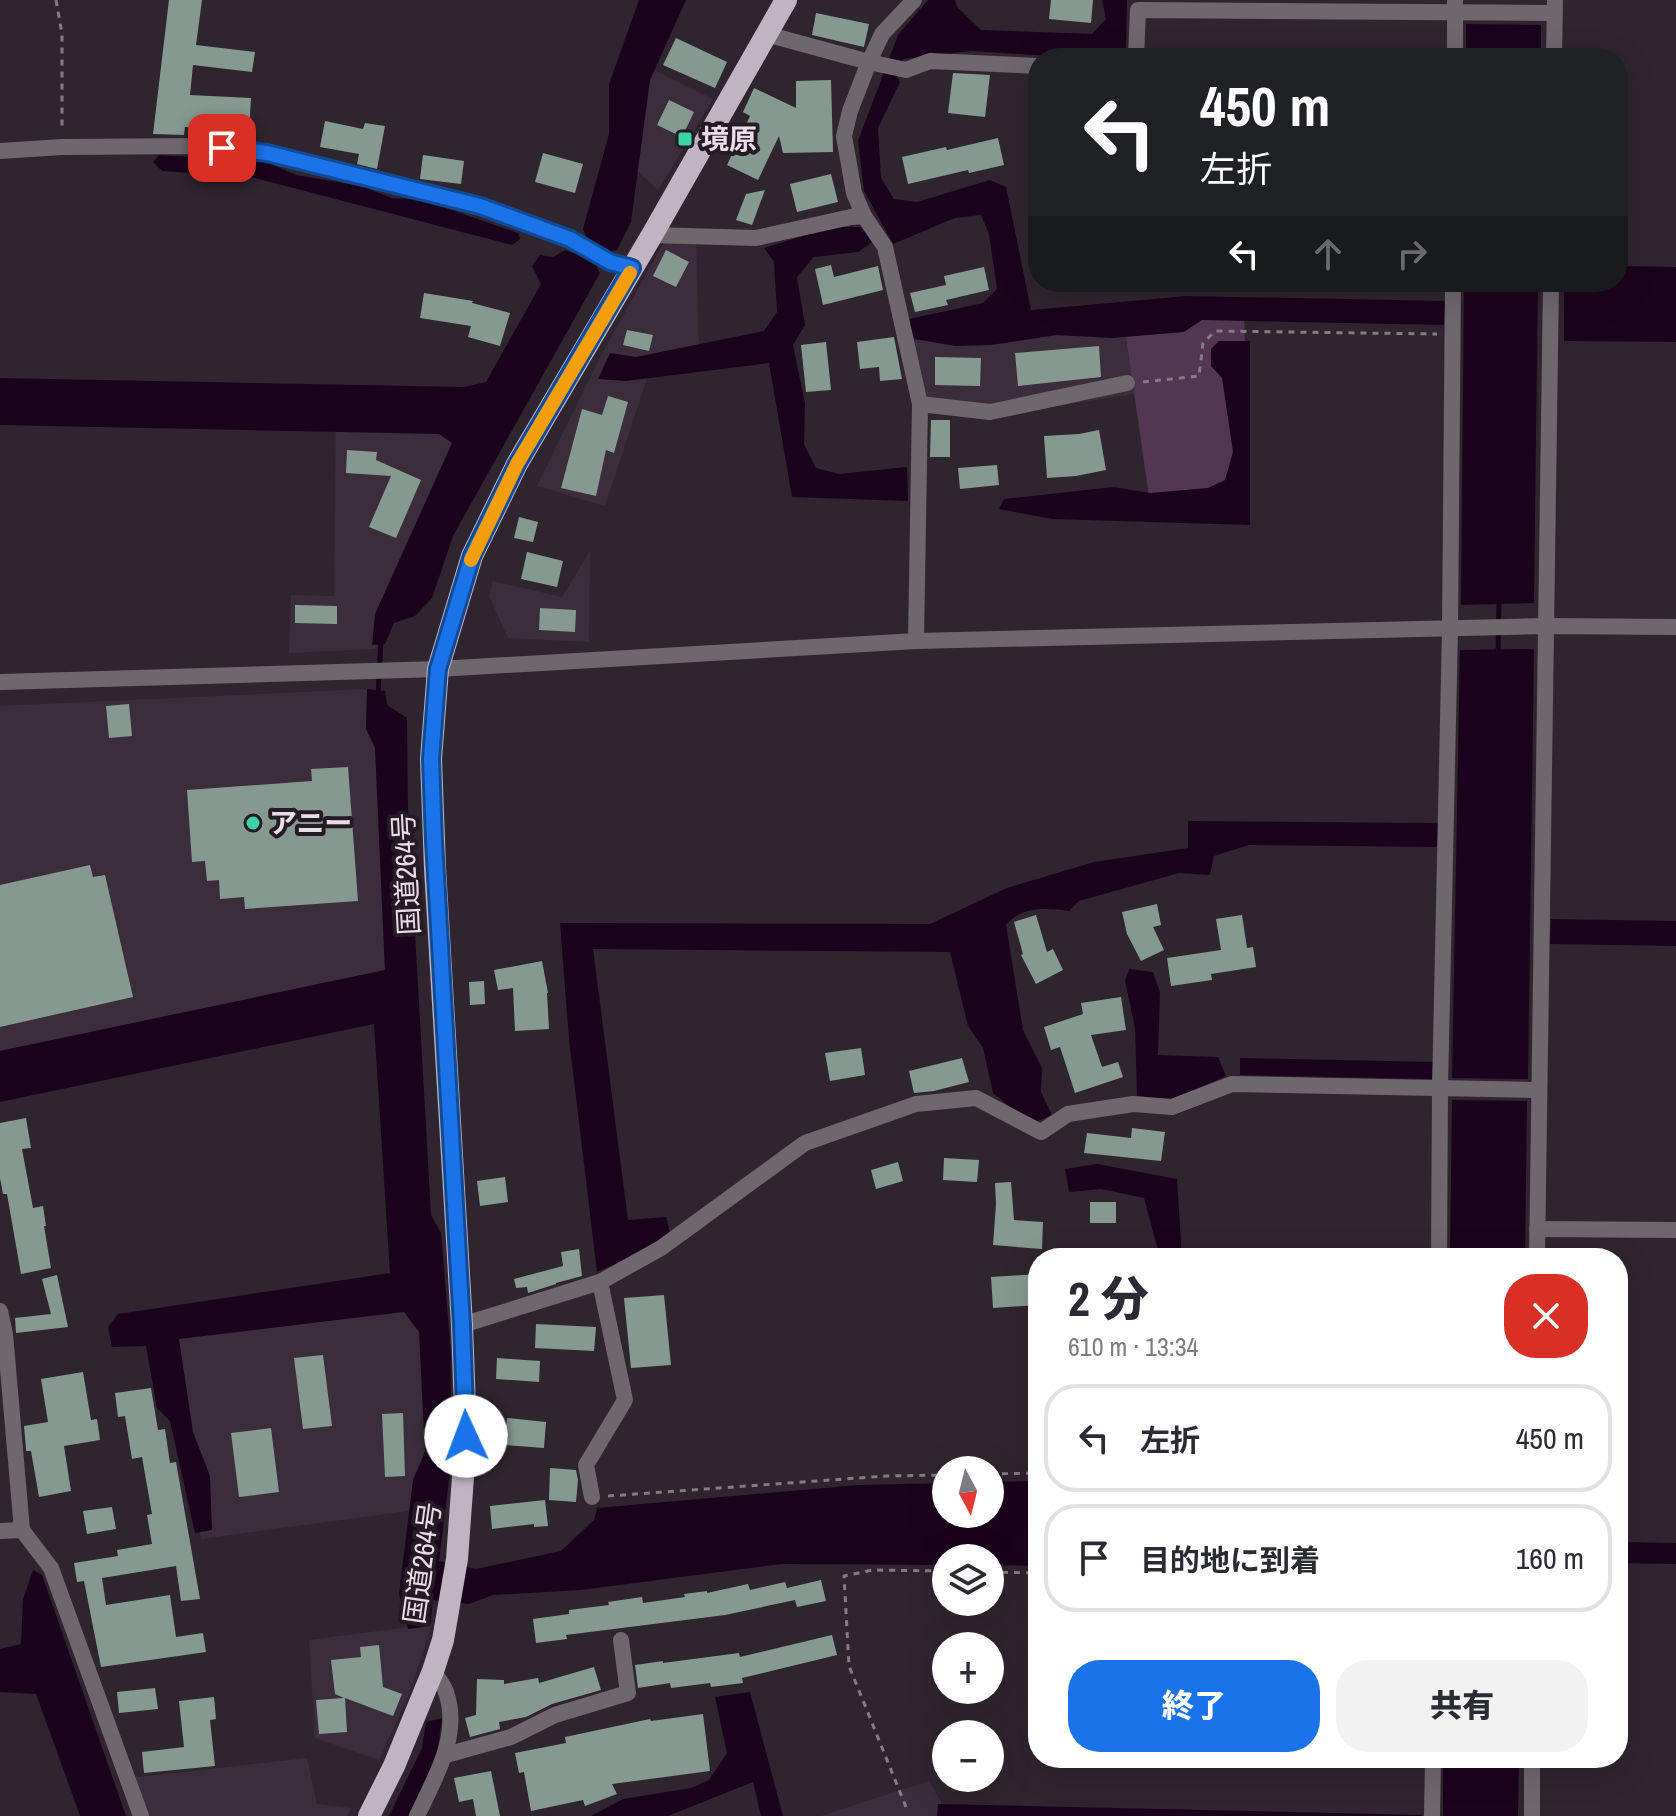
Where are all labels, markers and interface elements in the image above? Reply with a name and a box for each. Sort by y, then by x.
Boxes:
text: 450 m [1200,68,1330,143]
icon: left [1068,80,1172,184]
pin [188,114,256,182]
place label: 境原 [701,120,757,158]
icon: arrive [200,126,244,170]
marker: 境原 [676,130,694,148]
text: 左折 [1200,145,1272,193]
icon: left [1222,232,1266,276]
icon: ahead [1306,232,1350,276]
icon: right [1390,232,1434,276]
place label: アニー [269,804,352,842]
street label: 国道264号 [384,812,428,936]
marker: アニー [244,814,262,832]
text: 2 分 [1068,1266,1149,1331]
button: close [1504,1274,1588,1358]
text: 610 m · 13:34 [1068,1329,1198,1364]
position arrow [424,1394,508,1478]
icon: left [1072,1416,1116,1460]
text: 450 m [1516,1418,1584,1458]
text: 左折 [1140,1420,1200,1460]
north arrow [932,1456,1004,1528]
map controls [932,1456,1004,1792]
street label: 国道264号 [395,1500,449,1626]
icon: arrive [1072,1536,1116,1580]
text: 160 m [1516,1538,1584,1578]
text: 目的地に到着 [1140,1540,1320,1580]
button: layers [932,1544,1004,1616]
button: + [932,1632,1004,1704]
button: 終了 [1068,1660,1320,1752]
button: 共有 [1336,1660,1588,1752]
button: − [932,1720,1004,1792]

